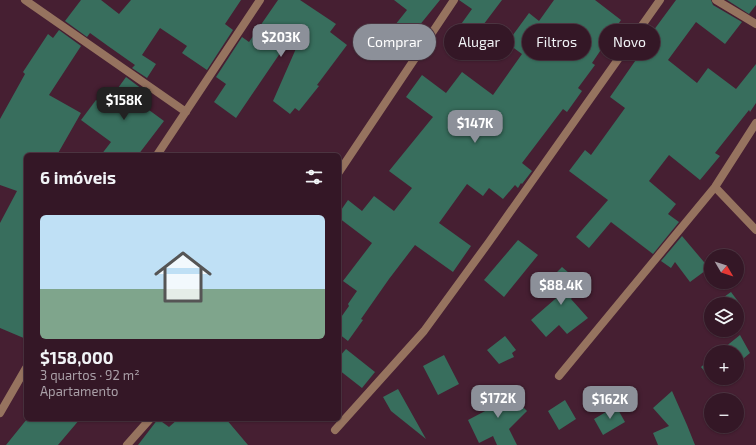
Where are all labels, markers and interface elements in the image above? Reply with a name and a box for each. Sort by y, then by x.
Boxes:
pin: $203K [253,24,309,58]
chip: Comprar [353,24,436,60]
chip: Alugar [444,24,514,60]
chip: Filtros [522,24,591,60]
chip: Novo [599,24,660,60]
text: $203K [262,29,300,45]
pin: $158K [96,87,152,121]
text: $158K [106,92,142,108]
pin: $147K [447,110,503,144]
text: $147K [457,115,493,131]
icon: filters [303,166,325,188]
text: 6 imóveis [40,167,116,187]
icon: home [147,241,219,313]
north arrow [704,249,744,289]
map controls [704,249,744,433]
pin: $88.4K [528,272,594,306]
text: $88.4K [539,277,583,293]
button: layers [704,297,744,337]
button: + [704,345,744,385]
text: $158,000 [40,347,113,367]
text: 3 quartos · 92 m² [40,367,140,383]
text: Apartamento [40,383,118,399]
pin: $172K [470,385,526,419]
pin: $162K [582,386,638,420]
text: $172K [480,390,516,406]
text: $162K [592,391,628,407]
button: − [704,393,744,433]

